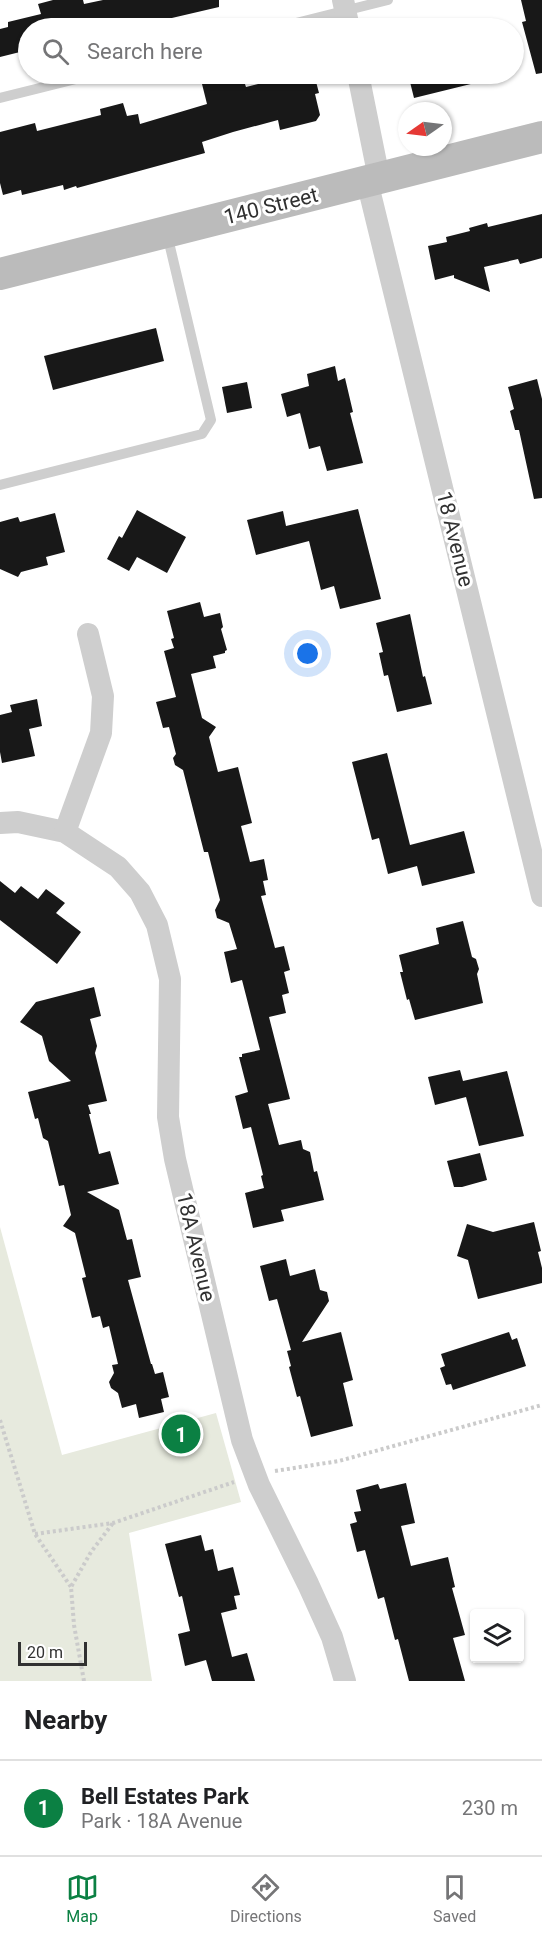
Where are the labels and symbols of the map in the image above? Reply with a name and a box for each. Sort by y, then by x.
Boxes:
north arrow [398,102,452,156]
street label: 140 Street [222,183,321,229]
street label: 18 Avenue [432,489,478,589]
your location [293,639,322,668]
street label: 18A Avenue [172,1190,220,1304]
pin: 1 [162,1412,201,1456]
scale bar [18,1639,87,1666]

